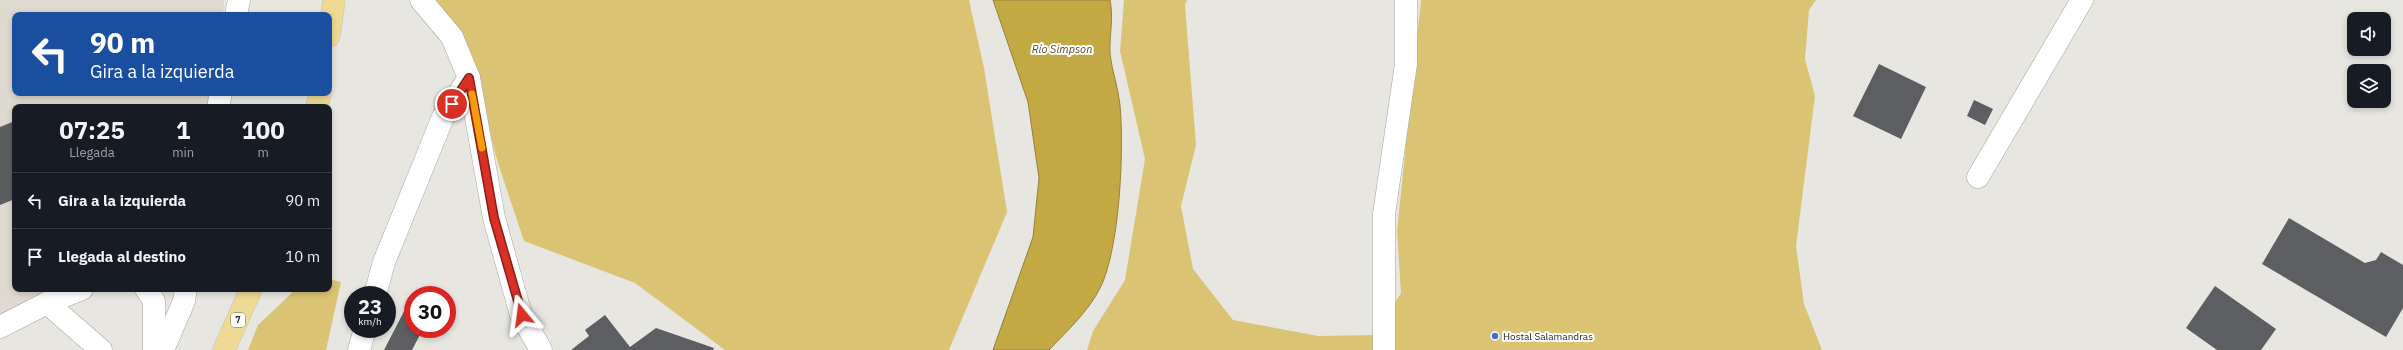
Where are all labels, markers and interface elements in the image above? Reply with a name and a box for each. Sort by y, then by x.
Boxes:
map controls [2347,12,2391,108]
button: sound [2347,12,2391,56]
text: 90 m [90,24,155,61]
icon: left [24,28,76,80]
water label: Río Simpson [1032,42,1092,56]
text: Gira a la izquierda [90,60,234,83]
button: layers [2347,64,2391,108]
pin [435,87,469,121]
icon: arrive [441,93,463,115]
text: 07:25 [59,114,125,146]
text: 1 [176,114,190,146]
text: 100 [241,114,285,146]
text: Llegada [69,144,115,161]
text: min [172,144,194,161]
text: m [257,144,269,161]
icon: left [24,190,46,212]
text: Gira a la izquierda [58,191,186,210]
text: 90 m [285,191,320,210]
icon: arrive [24,246,46,268]
text: Llegada al destino [58,247,186,266]
text: 10 m [285,247,320,266]
speed limit sign: 30 [404,286,456,338]
text: 23 [358,293,382,320]
position arrow [501,294,543,336]
road number: 7 [231,313,245,327]
text: km/h [358,315,382,328]
place label: Hostal Salamandras [1503,330,1593,343]
marker: Hostal Salamandras [1490,331,1500,341]

